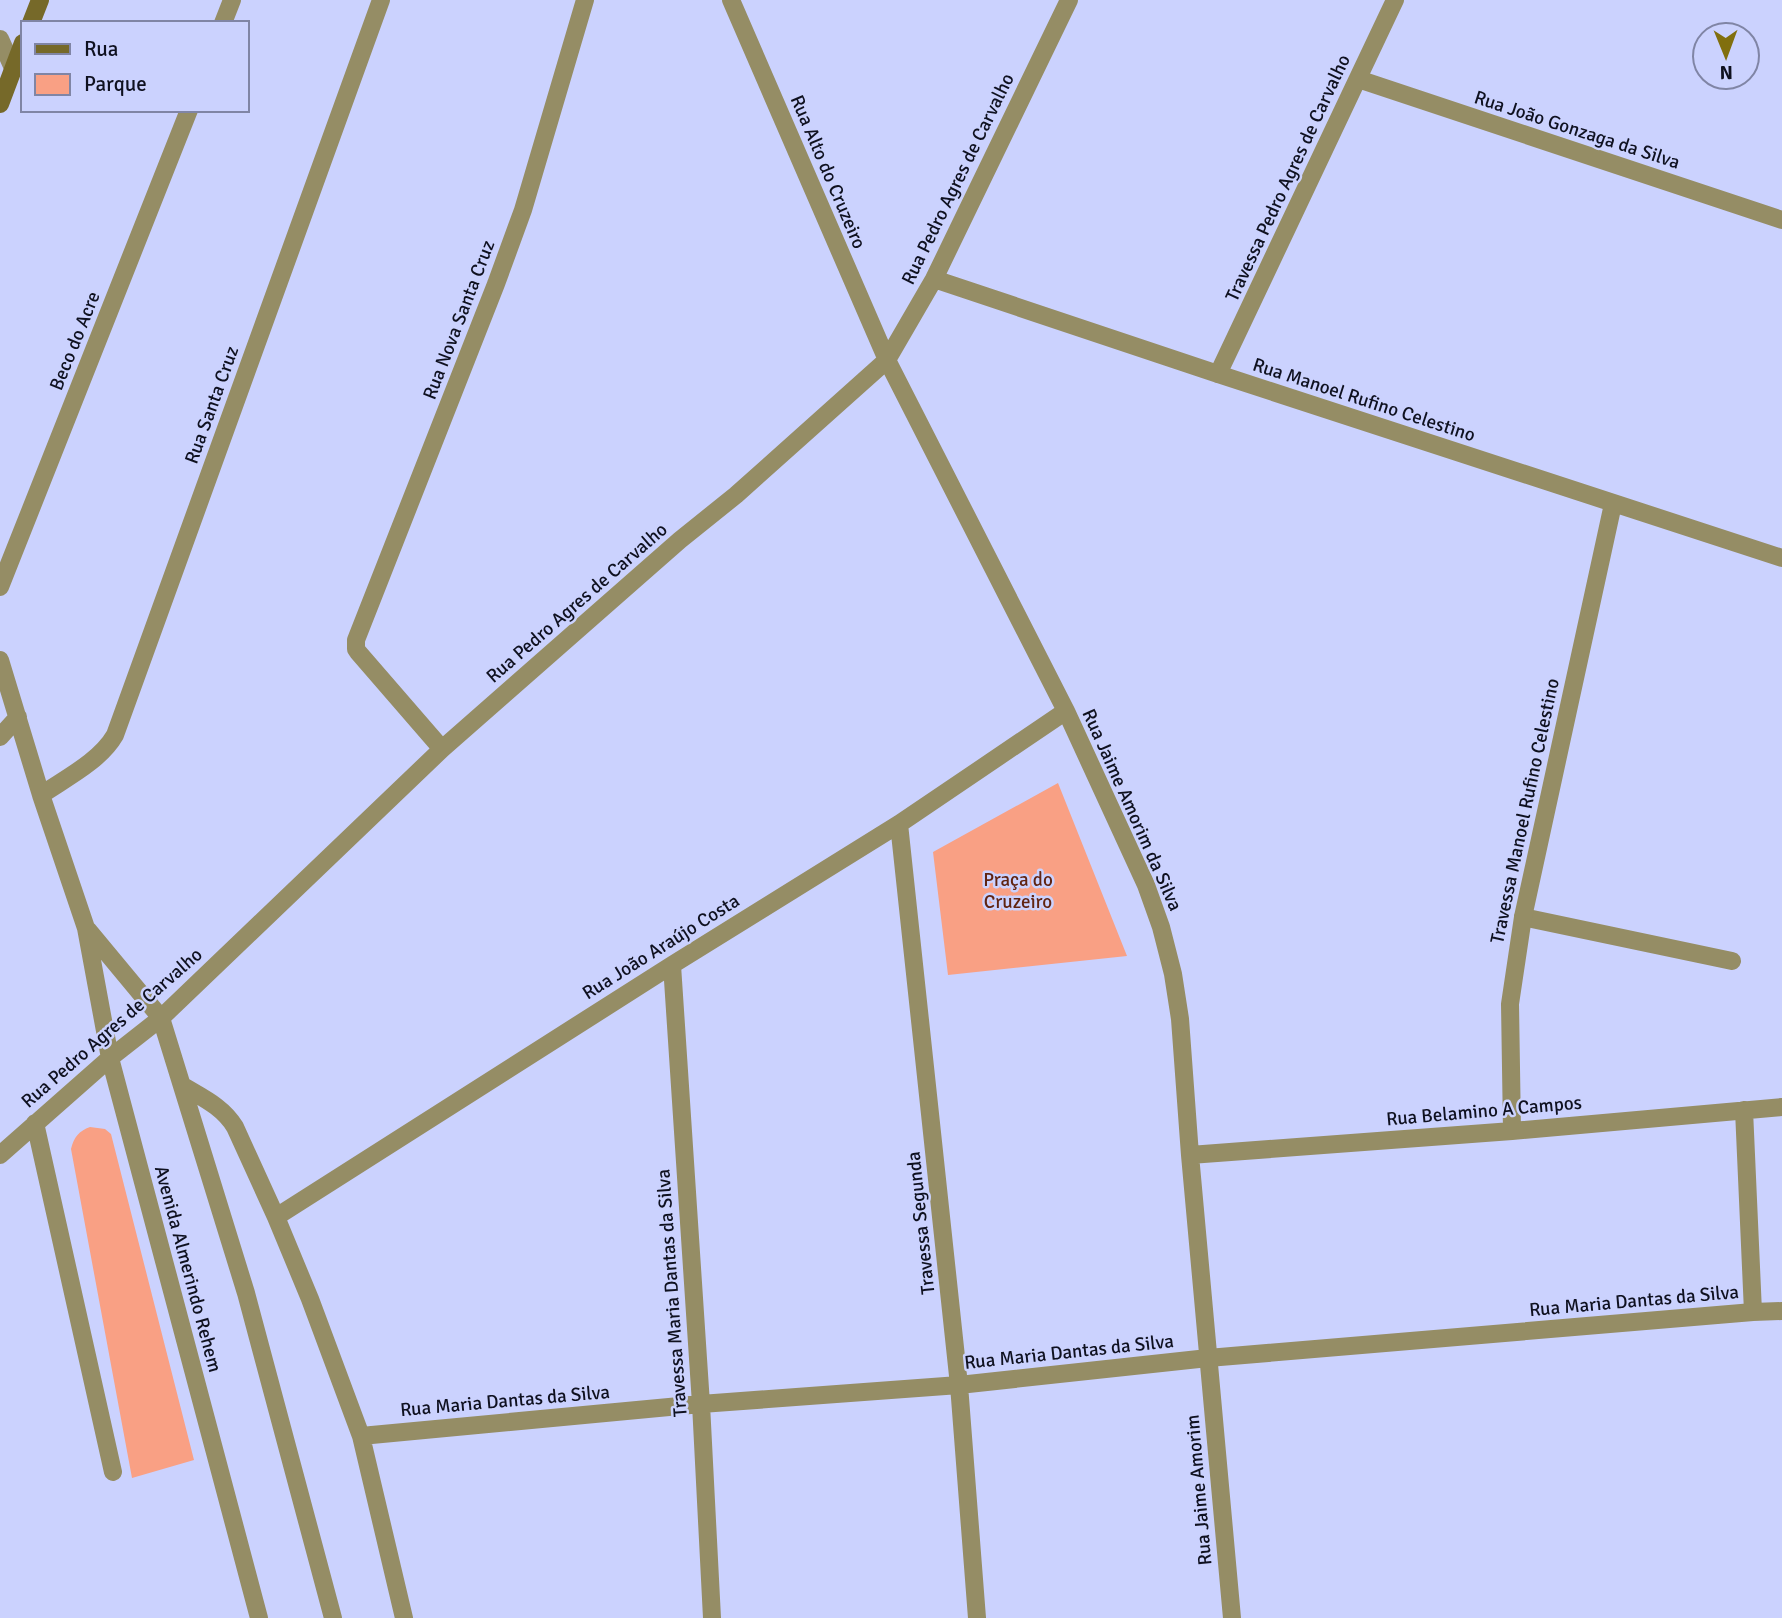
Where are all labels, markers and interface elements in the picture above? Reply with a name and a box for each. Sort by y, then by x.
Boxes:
legend [21,21,248,112]
north arrow [1691,21,1761,91]
text: Rua [84,36,118,62]
street label: Travessa Pedro Agres de Carvalho [1220,50,1356,305]
text: N [1719,60,1733,84]
street label: Rua Pedro Agres de Carvalho [896,69,1020,289]
text: Parque [84,71,147,97]
street label: Rua João Gonzaga da Silva [1471,85,1683,175]
street label: Rua Alto do Cruzeiro [785,91,871,253]
street label: Rua Nova Santa Cruz [418,237,500,403]
street label: Beco do Acre [44,288,106,394]
street label: Rua Santa Cruz [180,343,244,467]
street label: Rua Manoel Rufino Celestino [1250,353,1479,447]
street label: Rua Pedro Agres de Carvalho [481,518,673,688]
street label: Travessa Manoel Rufino Celestino [1485,676,1565,946]
street label: Rua Jaime Amorim da Silva [1077,705,1187,915]
park label: Praça do Cruzeiro [983,868,1053,914]
street label: Rua João Araújo Costa [578,889,744,1005]
street label: Rua Pedro Agres de Carvalho [16,943,208,1113]
street label: Rua Belamino A Campos [1385,1090,1583,1132]
street label: Travessa Segunda [902,1150,940,1296]
street label: Avenida Almerindo Rehem [149,1163,227,1375]
street label: Travessa Maria Dantas da Silva [651,1168,693,1418]
street label: Rua Maria Dantas da Silva [1528,1280,1740,1322]
street label: Rua Maria Dantas da Silva [963,1329,1175,1375]
street label: Rua Maria Dantas da Silva [399,1380,611,1422]
street label: Rua Jaime Amorim [1180,1414,1218,1566]

